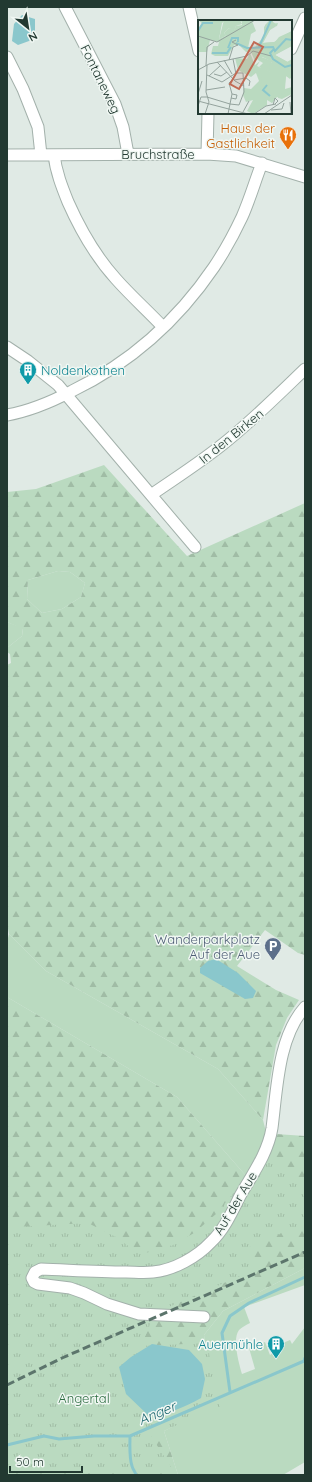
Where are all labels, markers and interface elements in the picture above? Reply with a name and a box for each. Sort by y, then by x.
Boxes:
north arrow [8,8,48,48]
inset map [198,20,292,114]
text: N [26,29,40,45]
street label: Fontaneweg [77,42,125,116]
place label: Haus der Gastlichkeit [206,120,275,151]
restaurant icon: Haus der Gastlichkeit [278,125,298,150]
street label: Bruchstraße [121,146,195,162]
building icon: Noldenkothen [18,360,38,385]
place label: Noldenkothen [41,362,125,378]
street label: In den Birken [196,405,266,467]
place label: Wanderparkplatz Auf der Aue [155,931,260,962]
parking icon: Wanderparkplatz Auf der Aue [263,936,283,961]
street label: Auf der Aue [210,1169,260,1237]
building icon: Auermühle [266,1334,286,1359]
place label: Auermühle [198,1336,263,1352]
park label: Angertal [58,1390,110,1406]
water label: Anger [136,1396,180,1429]
scale bar [10,1448,82,1474]
text: 50 m [16,1454,44,1469]

